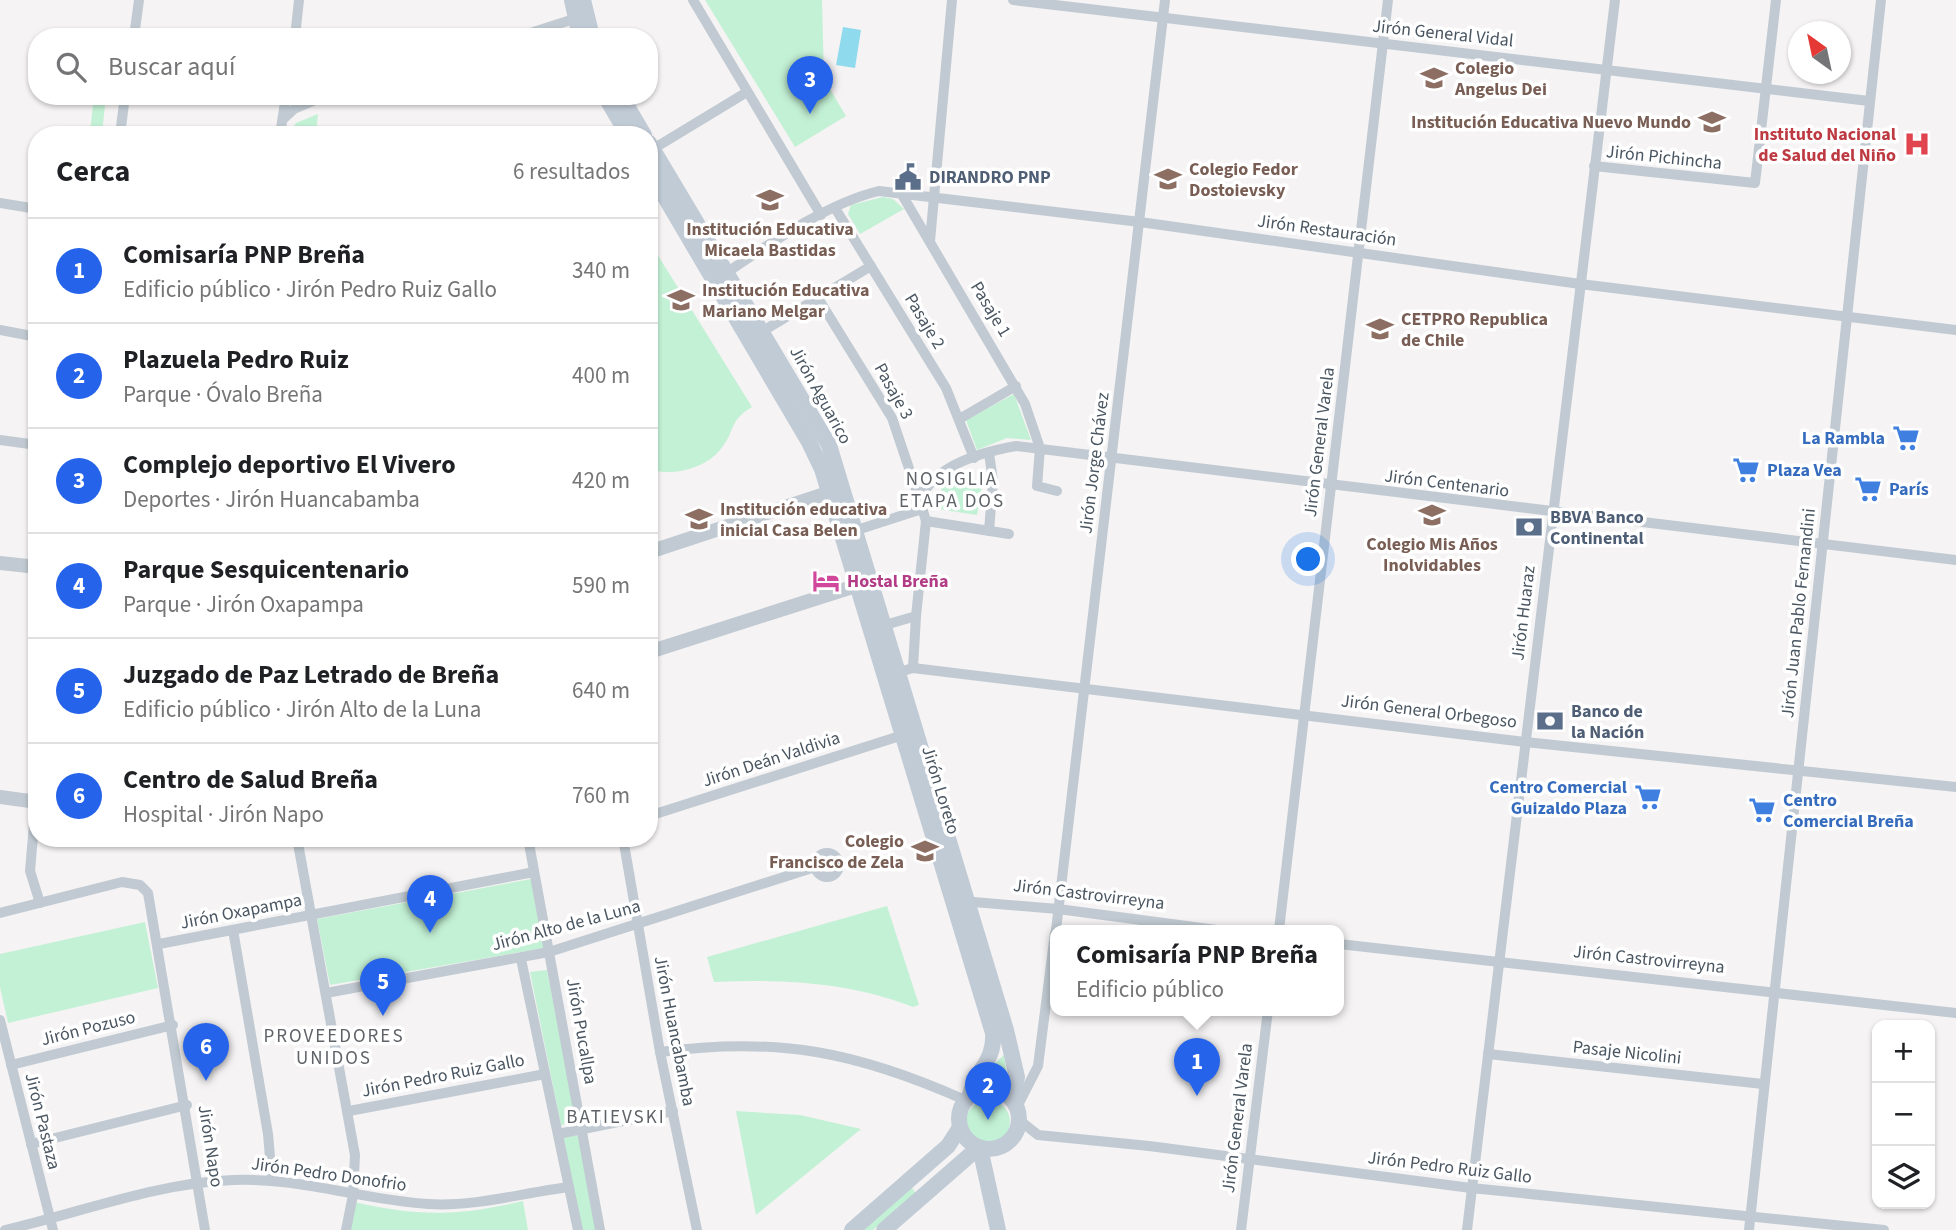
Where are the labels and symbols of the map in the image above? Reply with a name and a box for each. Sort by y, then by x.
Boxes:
street label: Jirón General Vidal [1371,14,1515,53]
north arrow [1788,21,1851,84]
pin: 3 [787,56,833,114]
place label: Colegio Angelus Dei [1454,56,1547,102]
school or university icon: Colegio Angelus Dei [1419,63,1449,93]
school or university icon: Institución Educativa Nuevo Mundo [1697,107,1727,137]
place label: Institución Educativa Nuevo Mundo [1411,110,1691,135]
place label: Instituto Nacional de Salud del Niño [1754,122,1896,168]
hospital icon: Instituto Nacional de Salud del Niño [1902,129,1932,159]
street label: Jirón Pichincha [1605,139,1723,176]
place label: Colegio Fedor Dostoievsky [1189,157,1299,203]
public building icon: DIRANDRO PNP [893,162,923,192]
school or university icon: Colegio Fedor Dostoievsky [1153,164,1183,194]
place label: DIRANDRO PNP [929,165,1051,190]
school or university icon: Institución Educativa Micaela Bastidas [755,185,785,215]
street label: Jirón Restauración [1256,208,1398,253]
place label: Institución Educativa Micaela Bastidas [686,217,854,263]
street label: Pasaje 1 [964,277,1017,342]
place label: Institución Educativa Mariano Melgar [702,278,870,324]
school or university icon: Institución Educativa Mariano Melgar [666,285,696,315]
street label: Pasaje 2 [898,289,951,354]
place label: CETPRO Republica de Chile [1401,307,1548,353]
school or university icon: CETPRO Republica de Chile [1365,314,1395,344]
street label: Jirón Aguarico [783,342,858,449]
street label: Pasaje 3 [868,358,919,424]
street label: Jirón General Varela [1298,366,1341,518]
street label: Jirón Jorge Chávez [1073,391,1116,535]
supermarket icon: La Rambla [1891,423,1921,453]
place label: La Rambla [1802,426,1885,451]
supermarket icon: Plaza Vea [1731,455,1761,485]
place label: Plaza Vea [1767,458,1842,483]
street label: Jirón Centenario [1383,463,1511,504]
district label: NOSIGLIA ETAPA DOS [899,466,1005,515]
supermarket icon: París [1853,474,1883,504]
place label: París [1889,477,1929,502]
place label: Institución educativa inicial Casa Belen [720,497,887,543]
school or university icon: Colegio Mis Años Inolvidables [1417,500,1447,530]
school or university icon: Institución educativa inicial Casa Belen [684,504,714,534]
place label: BBVA Banco Continental [1550,505,1644,551]
street label: Jirón Juan Pablo Fernandini [1775,507,1822,719]
bank icon: BBVA Banco Continental [1514,512,1544,542]
place label: Colegio Mis Años Inolvidables [1366,532,1498,578]
your location [1291,542,1325,576]
street label: Jirón Huaraz [1505,564,1542,662]
hotel icon: Hostal Breña [811,566,841,596]
place label: Hostal Breña [847,569,948,594]
street label: Jirón General Orbegoso [1340,688,1518,735]
place label: Banco de la Nación [1571,699,1644,745]
bank icon: Banco de la Nación [1535,706,1565,736]
street label: Jirón Deán Valdivia [699,725,843,794]
street label: Jirón Loreto [915,743,966,837]
place label: Centro Comercial Guizaldo Plaza [1489,775,1627,821]
supermarket icon: Centro Comercial Guizaldo Plaza [1633,782,1663,812]
place label: Centro Comercial Breña [1783,788,1914,834]
supermarket icon: Centro Comercial Breña [1747,795,1777,825]
place label: Colegio Francisco de Zela [769,829,904,875]
school or university icon: Colegio Francisco de Zela [910,836,940,866]
street label: Jirón Castrovirreyna [1012,873,1166,916]
pin: 4 [407,875,453,933]
street label: Jirón Oxapampa [178,887,304,936]
street label: Jirón Alto de la Luna [489,894,643,957]
street label: Jirón Castrovirreyna [1572,939,1726,980]
street label: Jirón Huancabamba [648,954,701,1108]
pin: 5 [360,958,406,1016]
street label: Jirón Pucallpa [560,976,603,1086]
street label: Jirón Pozuso [38,1005,138,1052]
pin: 6 [183,1023,229,1081]
district label: PROVEEDORES UNIDOS [263,1023,405,1072]
street label: Pasaje Nicolini [1571,1034,1682,1071]
pin: 1 [1174,1038,1220,1096]
street label: Jirón General Varela [1216,1042,1259,1194]
street label: Jirón Pedro Ruiz Gallo [360,1047,527,1104]
pin: 2 [965,1062,1011,1120]
street label: Jirón Pastaza [18,1070,67,1172]
street label: Jirón Napo [192,1103,229,1189]
district label: BATIEVSKI [566,1104,666,1131]
street label: Jirón Pedro Ruiz Gallo [1366,1145,1533,1190]
street label: Jirón Pedro Donofrio [250,1151,408,1198]

